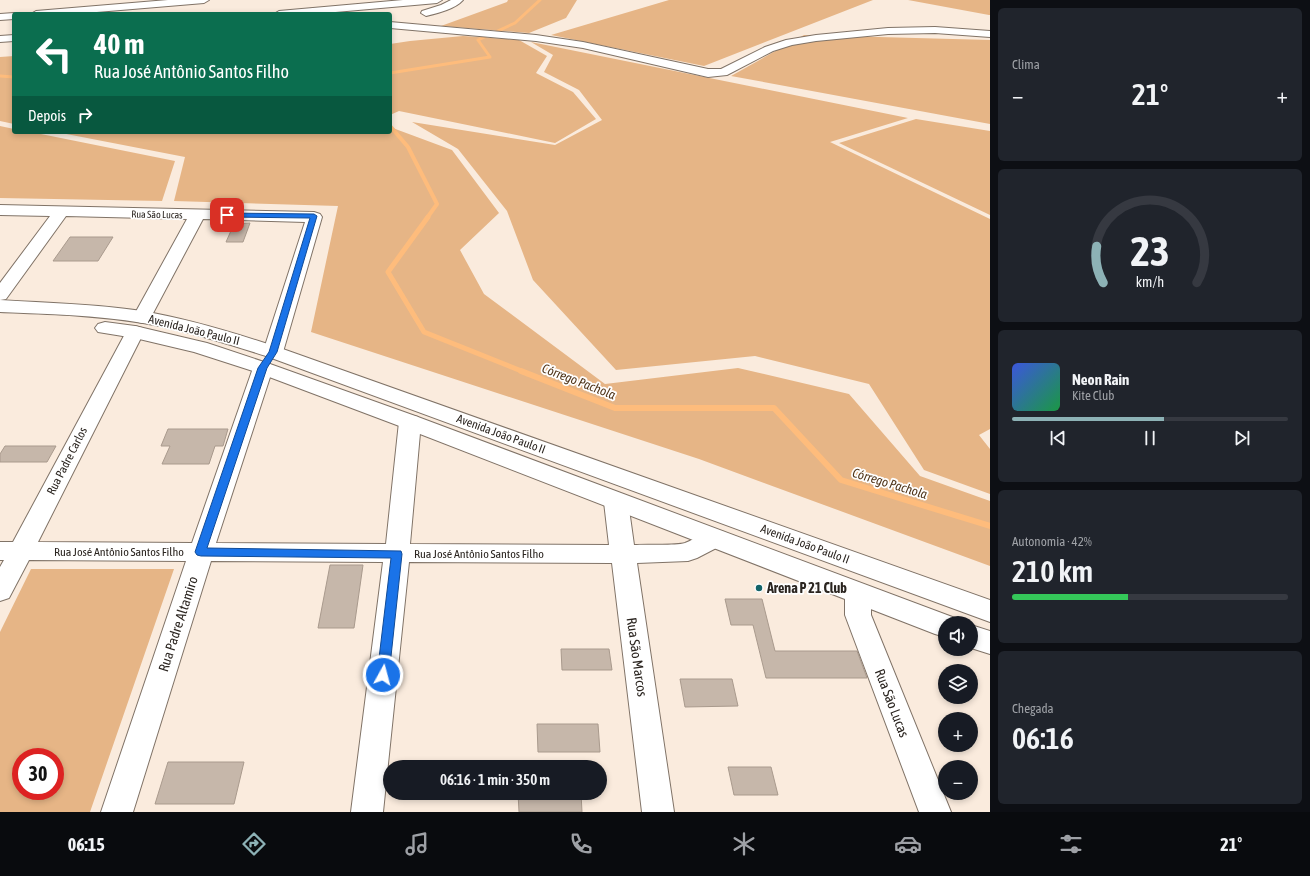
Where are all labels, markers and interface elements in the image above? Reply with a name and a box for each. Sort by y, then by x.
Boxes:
icon: left [28,28,80,80]
text: 40 m [94,28,144,60]
text: Clima [1012,57,1040,72]
text: Rua José Antônio Santos Filho [94,61,289,82]
text: 21° [1132,77,1168,111]
text: − [1012,82,1023,108]
text: + [1277,82,1288,108]
icon: right [74,104,96,126]
text: Depois [28,107,66,124]
pin [210,198,244,232]
icon: arrive [216,204,238,226]
street label: Rua São Lucas [131,209,183,220]
text: 23 [1130,227,1170,275]
text: km/h [1136,274,1164,290]
street label: Avenida João Paulo II [147,312,241,348]
water label: Córrego Pachola [540,361,618,402]
text: Neon Rain [1072,371,1129,388]
text: Kite Club [1072,388,1114,403]
street label: Avenida João Paulo II [455,411,547,457]
street label: Rua Padre Carlos [44,425,90,497]
icon: previous [1047,427,1069,449]
icon: pause [1139,427,1161,449]
icon: next [1231,427,1253,449]
water label: Córrego Pachola [851,465,929,502]
street label: Avenida João Paulo II [759,521,851,567]
text: Autonomia · 42% [1012,534,1092,549]
street label: Rua José Antônio Santos Filho [54,545,184,559]
street label: Rua José Antônio Santos Filho [414,547,544,561]
text: 210 km [1012,554,1093,588]
street label: Rua Padre Altamiro [155,574,201,674]
place label: Arena P 21 Club [766,580,847,596]
marker: Arena P 21 Club [754,583,764,593]
street label: Rua São Marcos [624,616,650,698]
map controls [938,616,978,800]
button: sound [938,616,978,656]
position arrow [362,654,404,696]
button: layers [938,664,978,704]
street label: Rua São Lucas [872,667,912,739]
text: Chegada [1012,701,1054,716]
button: + [938,712,978,752]
text: 06:16 [1012,721,1074,755]
speed limit sign: 30 [12,748,64,800]
button: − [938,760,978,800]
text: 06:16 · 1 min · 350 m [440,771,550,788]
icon: directions [240,830,268,858]
icon: music [403,830,431,858]
icon: phone [567,830,595,858]
icon: climate [730,830,758,858]
icon: car [894,830,922,858]
icon: filters [1057,830,1085,858]
text: 06:15 [68,834,105,855]
text: 21° [1220,834,1242,855]

